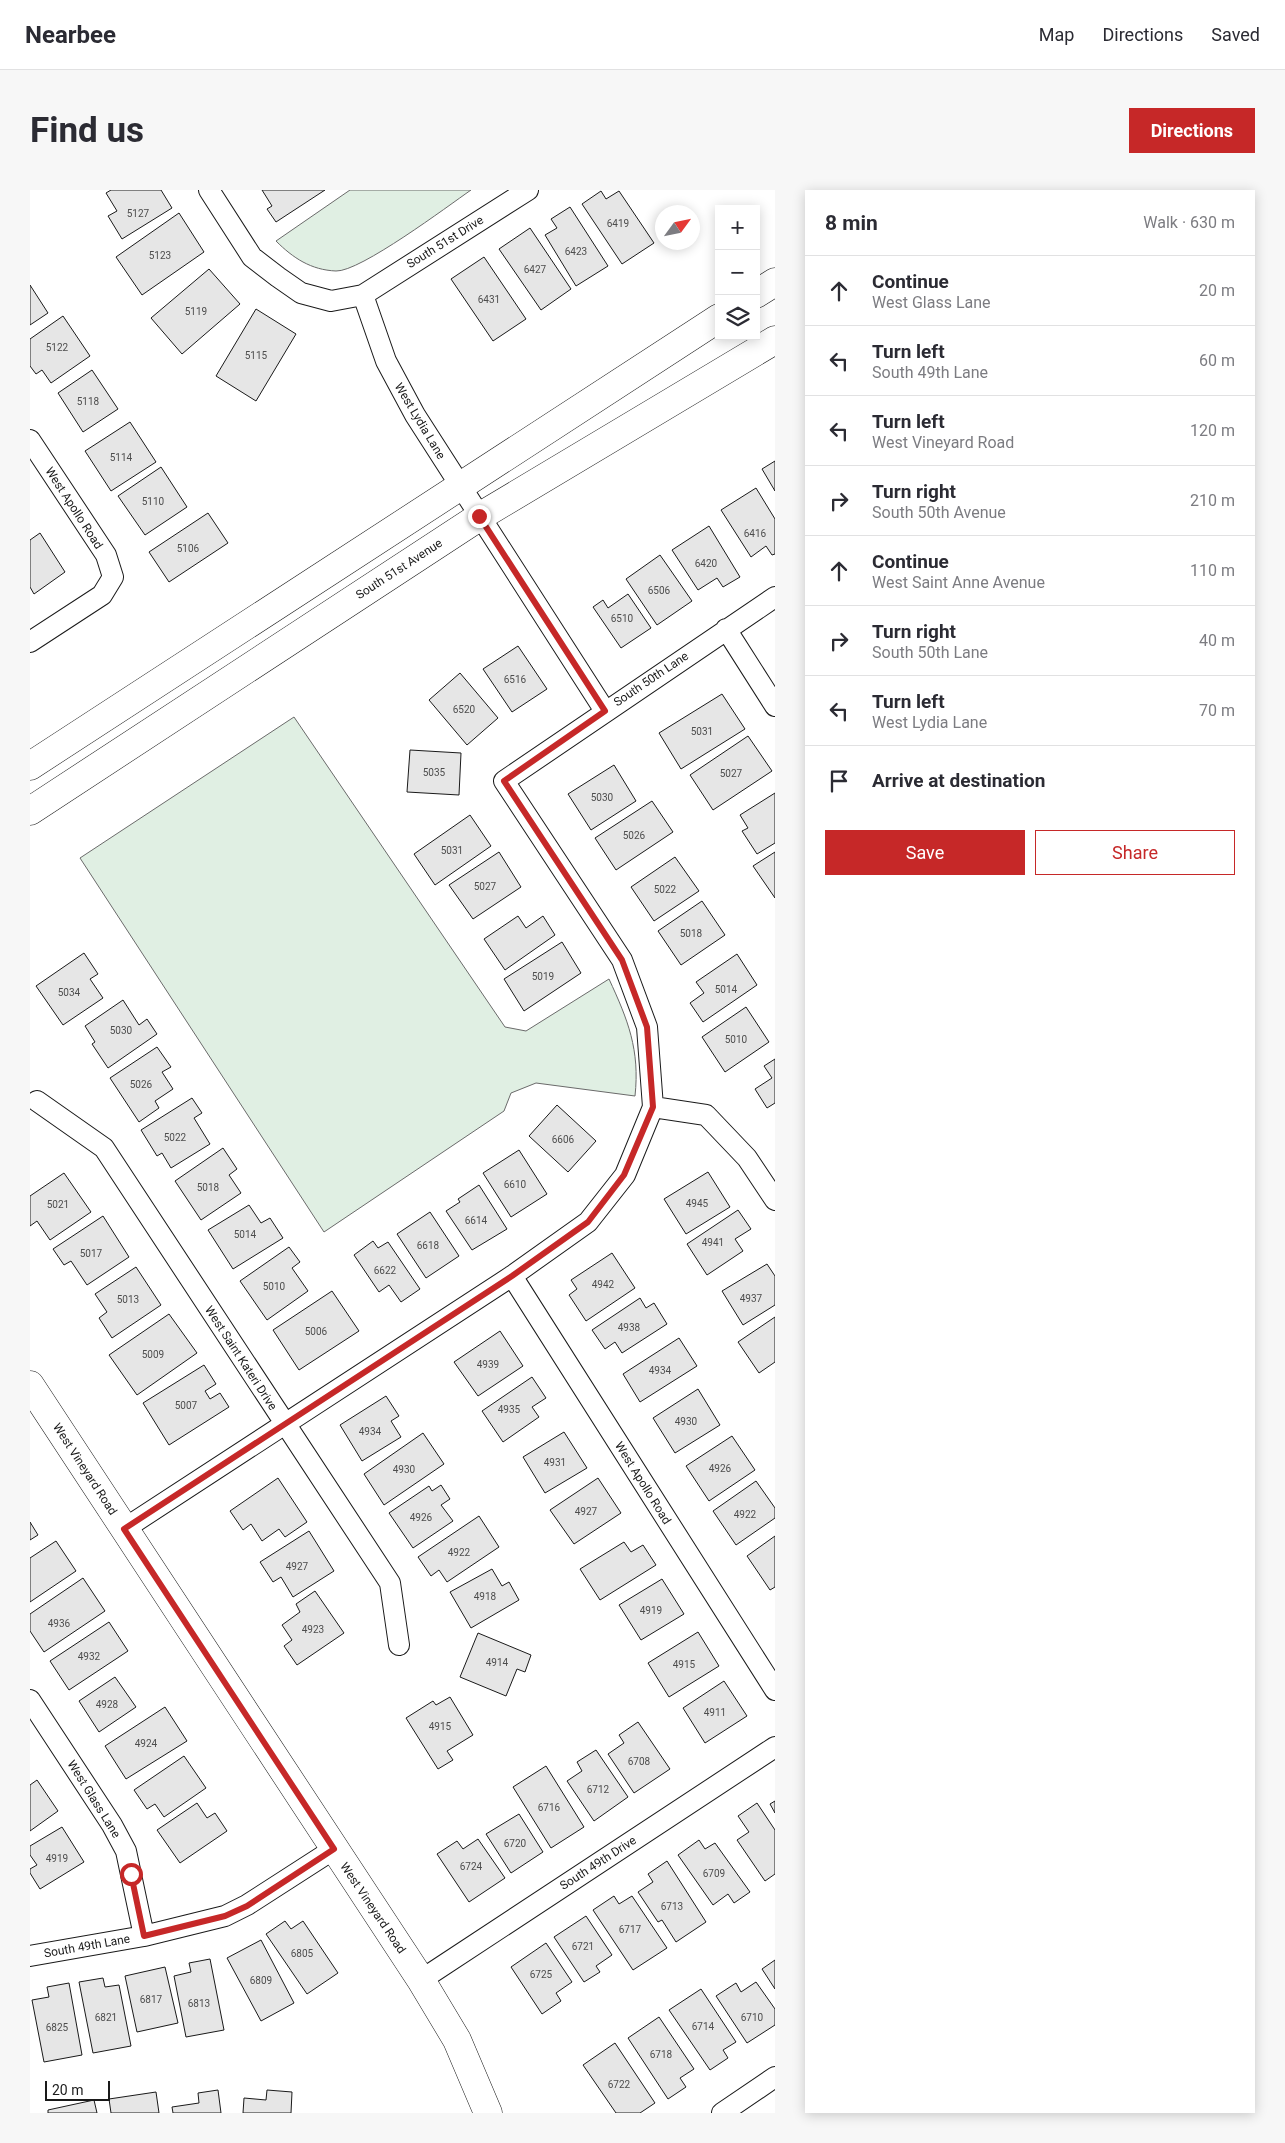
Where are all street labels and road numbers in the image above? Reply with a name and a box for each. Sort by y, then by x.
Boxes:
street label: South 51st Drive [404,213,486,271]
street label: West Lydia Lane [392,380,448,462]
street label: West Apollo Road [42,465,106,551]
street label: South 51st Avenue [353,536,445,602]
street label: South 50th Lane [611,649,691,709]
street label: West Saint Kateri Drive [202,1303,280,1413]
street label: West Vineyard Road [50,1420,120,1518]
street label: West Apollo Road [612,1439,674,1527]
street label: West Glass Lane [65,1758,123,1840]
street label: South 49th Drive [557,1833,639,1893]
street label: West Vineyard Road [337,1860,409,1956]
street label: South 49th Lane [43,1932,131,1960]

